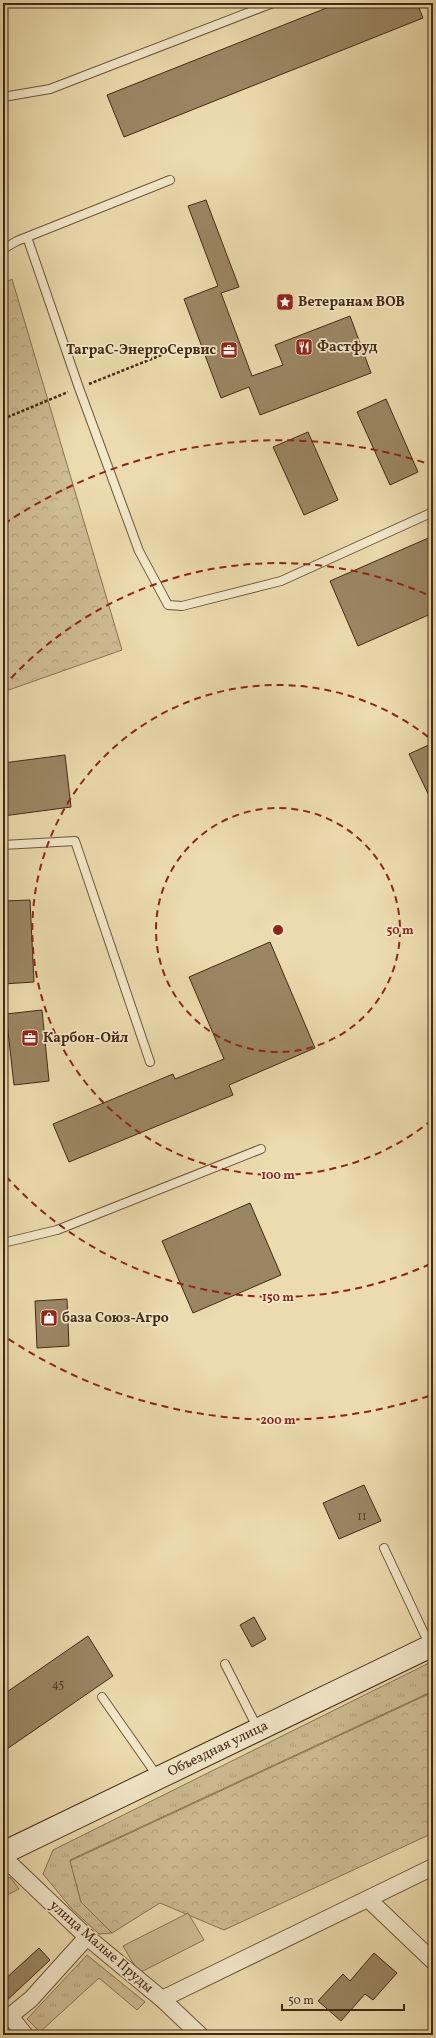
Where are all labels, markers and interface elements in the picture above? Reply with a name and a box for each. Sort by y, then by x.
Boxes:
place icon: Ветеранам ВОВ [275,292,295,312]
place label: Ветеранам ВОВ [298,293,405,312]
restaurant icon: Фастфуд [294,337,314,357]
place label: Фастфуд [317,338,378,357]
office icon: ТаграС-ЭнергоСервис [219,340,239,360]
place label: ТаграС-ЭнергоСервис [66,341,216,360]
centre of rings [271,923,285,937]
text: 50 m [386,923,414,939]
office icon: Карбон-Ойл [20,1028,40,1048]
place label: Карбон-Ойл [43,1029,128,1048]
text: 100 m [261,1168,295,1184]
text: 150 m [262,1290,294,1306]
shop icon: база Союз-Агро [39,1308,59,1328]
place label: база Союз-Агро [62,1309,169,1328]
text: 200 m [260,1413,296,1429]
house number: 11 [357,1509,367,1525]
house number: 45 [52,1677,65,1693]
street label: Объездная улица [165,1716,271,1782]
street label: улица Малые Пруды [45,1897,157,1998]
scale bar [282,1986,404,2012]
text: 50 m [288,1993,314,2009]

